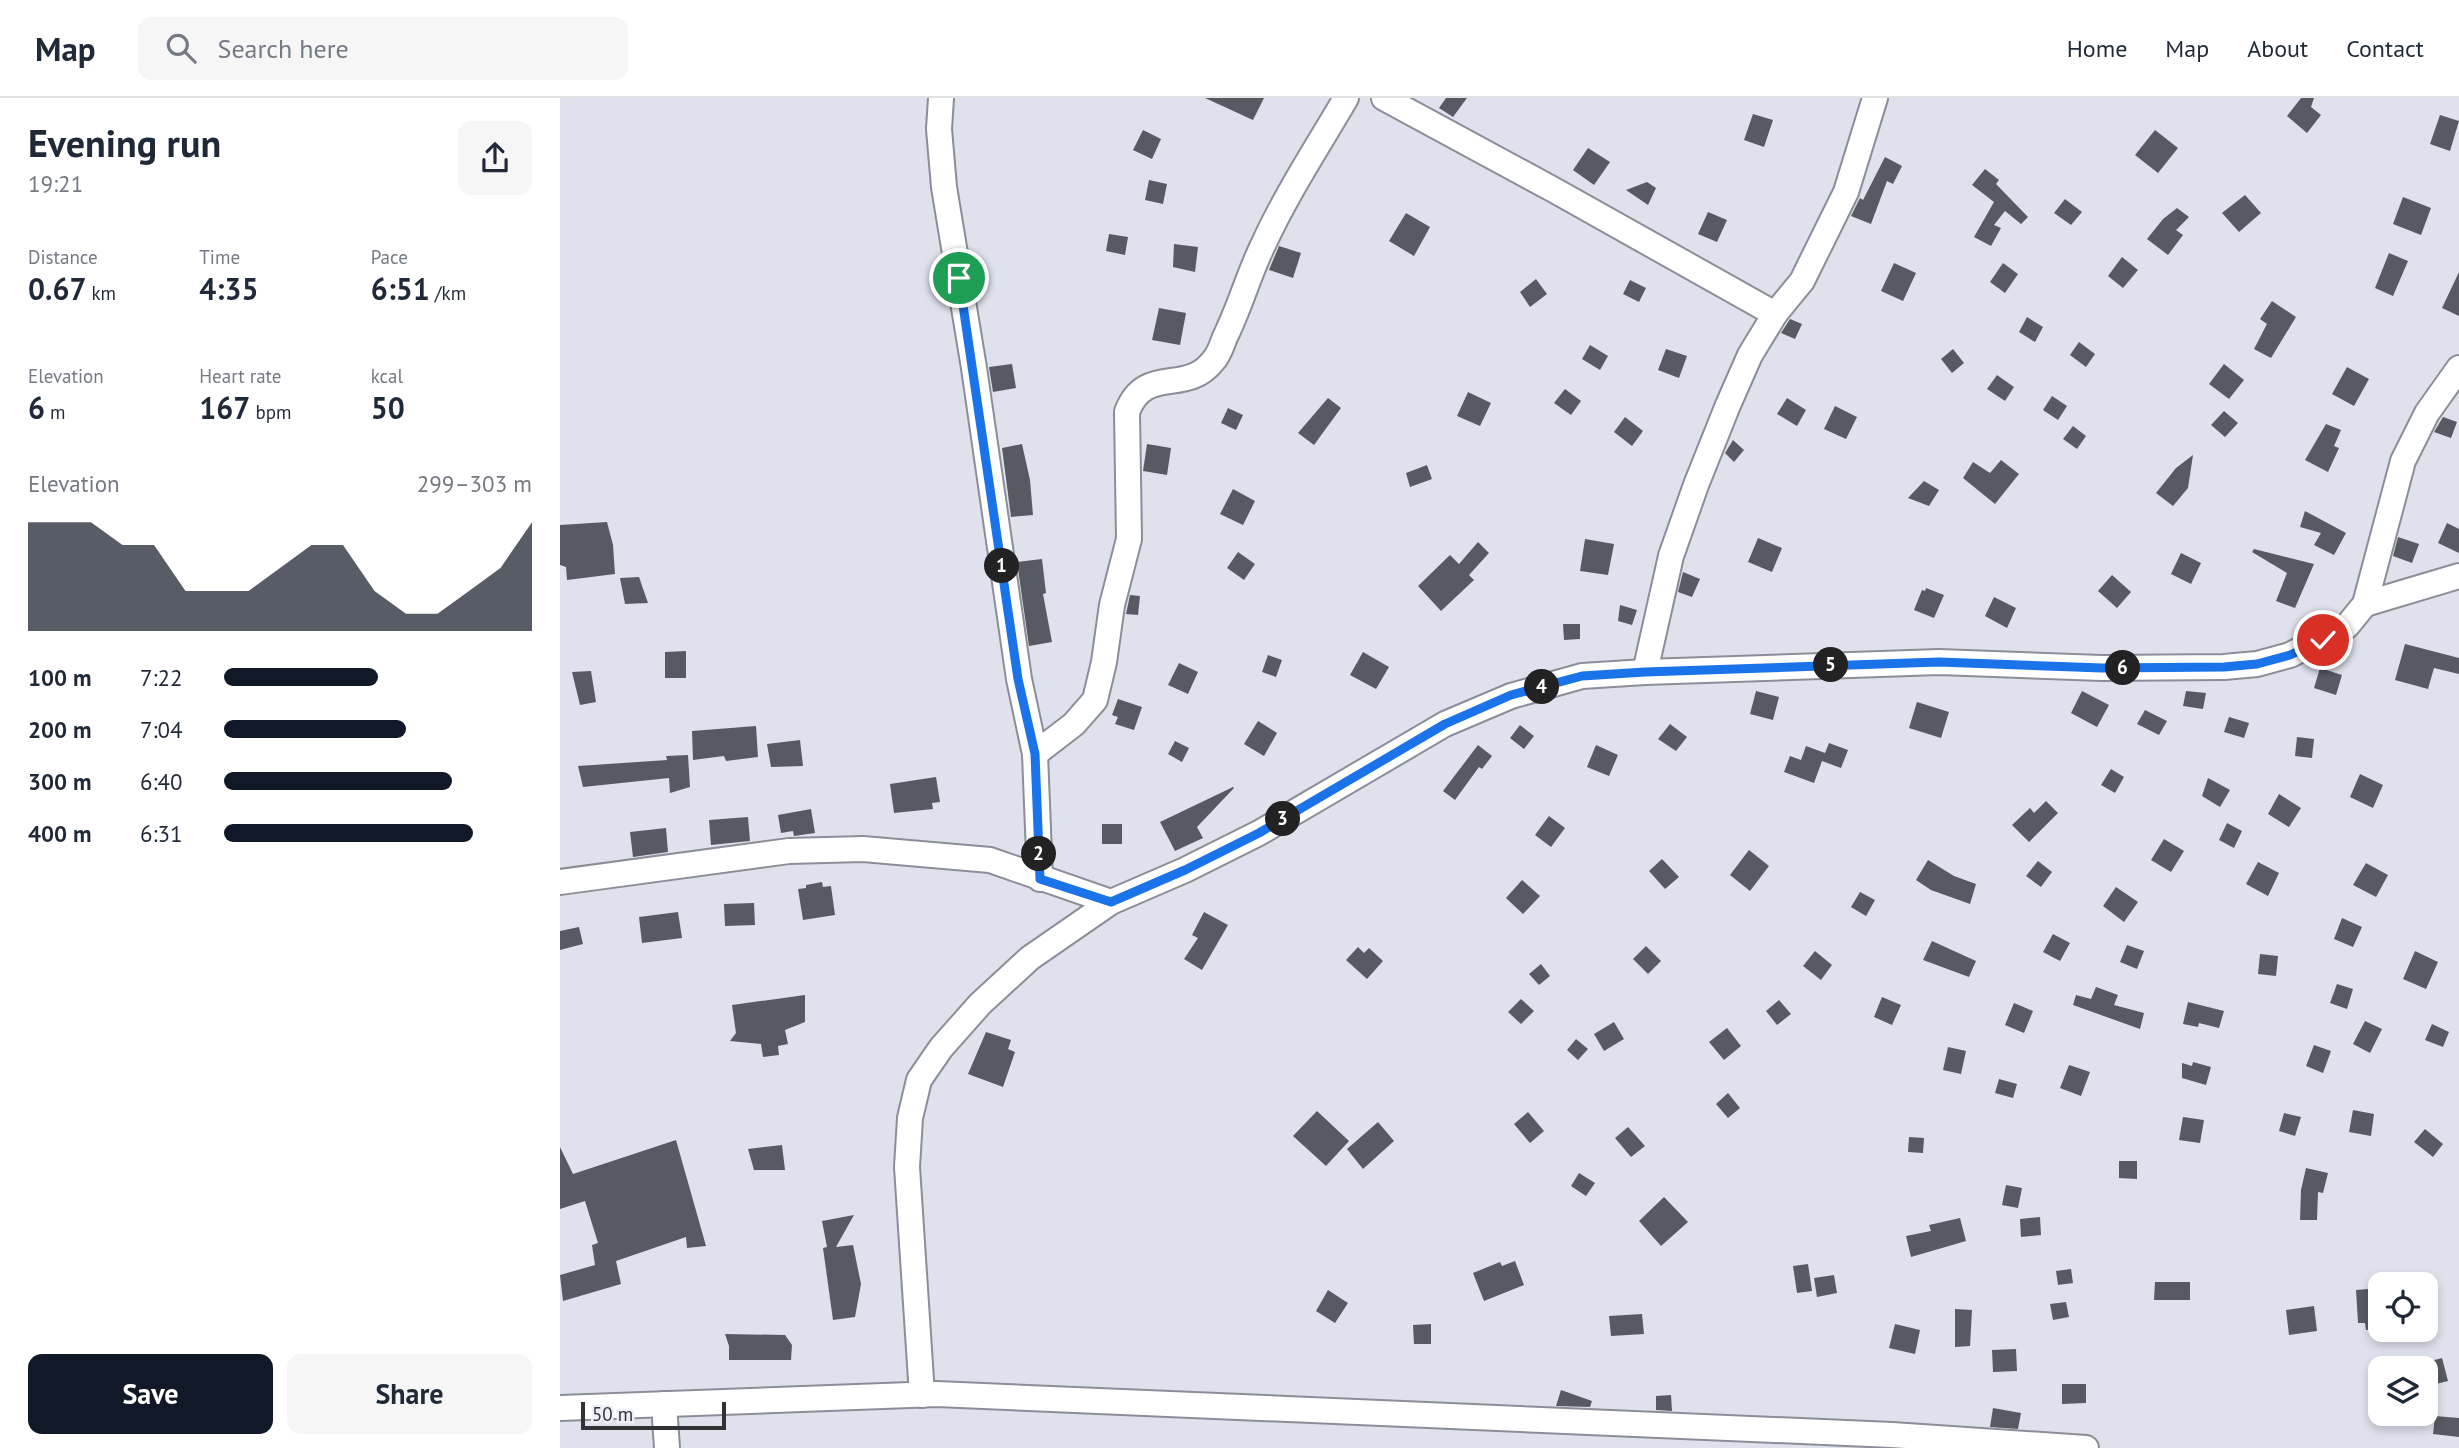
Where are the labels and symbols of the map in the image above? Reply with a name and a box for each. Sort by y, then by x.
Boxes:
pin [929,248,989,308]
pin: 1 [984,548,1020,584]
pin [2293,610,2353,670]
pin: 5 [1814,648,1848,682]
pin: 6 [2106,650,2140,686]
pin: 4 [1524,670,1560,704]
pin: 3 [1266,802,1300,836]
pin: 2 [1022,836,1056,872]
scale bar [581,1399,726,1431]

